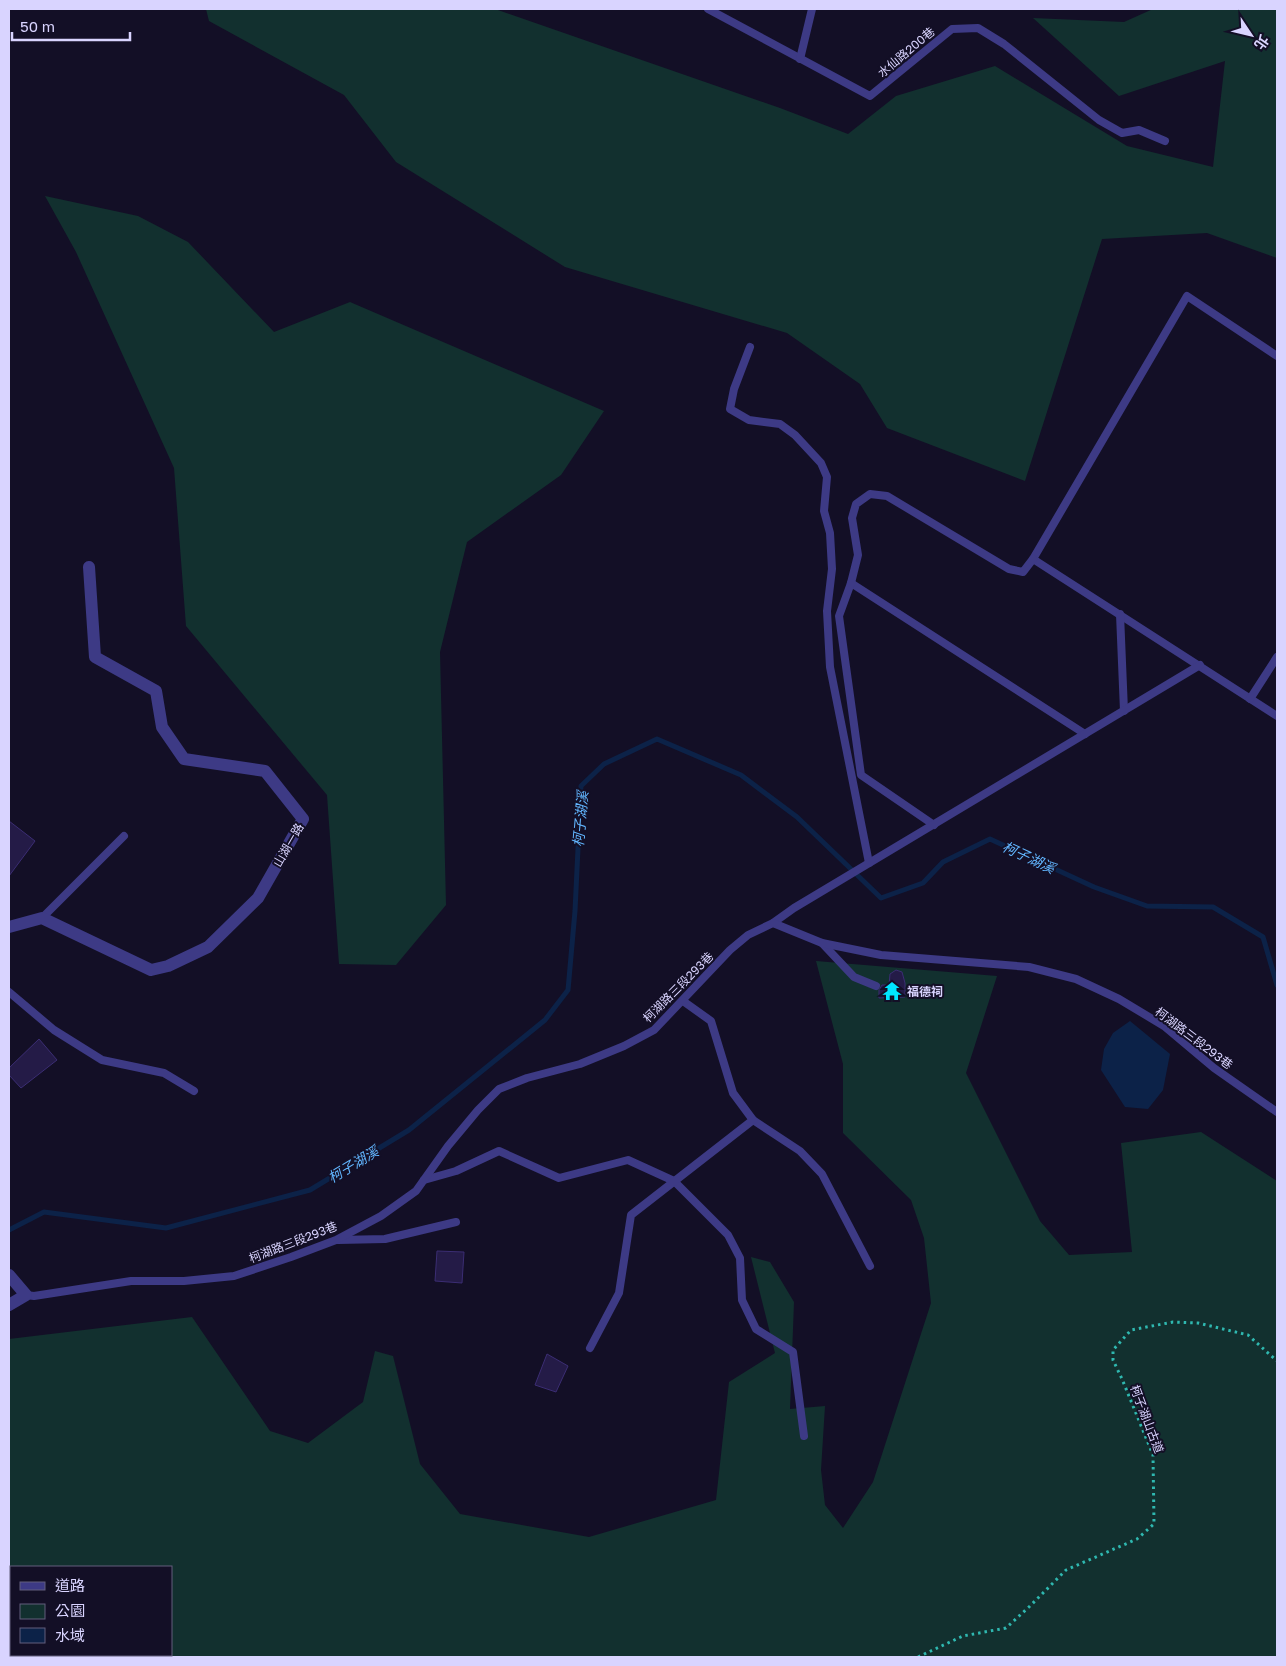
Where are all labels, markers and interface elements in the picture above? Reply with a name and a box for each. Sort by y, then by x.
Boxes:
scale bar [12,10,130,42]
north arrow [1226,10,1276,60]
text: 50 m [20,17,55,35]
street label: 水仙路200巷 [874,24,938,80]
text: 北 [1251,32,1273,53]
water label: 柯子湖溪 [569,788,591,848]
street label: 山湖一路 [270,820,306,870]
water label: 柯子湖溪 [1000,837,1060,877]
street label: 柯湖路三段293巷 [640,949,716,1025]
temple icon: 福德祠 [881,980,903,1002]
place label: 福德祠 [907,984,943,999]
street label: 柯湖路三段293巷 [1152,1004,1236,1072]
water label: 柯子湖溪 [325,1141,383,1186]
street label: 柯湖路三段293巷 [247,1218,339,1266]
street label: 柯子湖山古道 [1127,1383,1167,1455]
legend [10,1566,172,1656]
text: 道路 [55,1576,85,1594]
text: 公園 [55,1601,85,1619]
text: 水域 [55,1626,85,1644]

